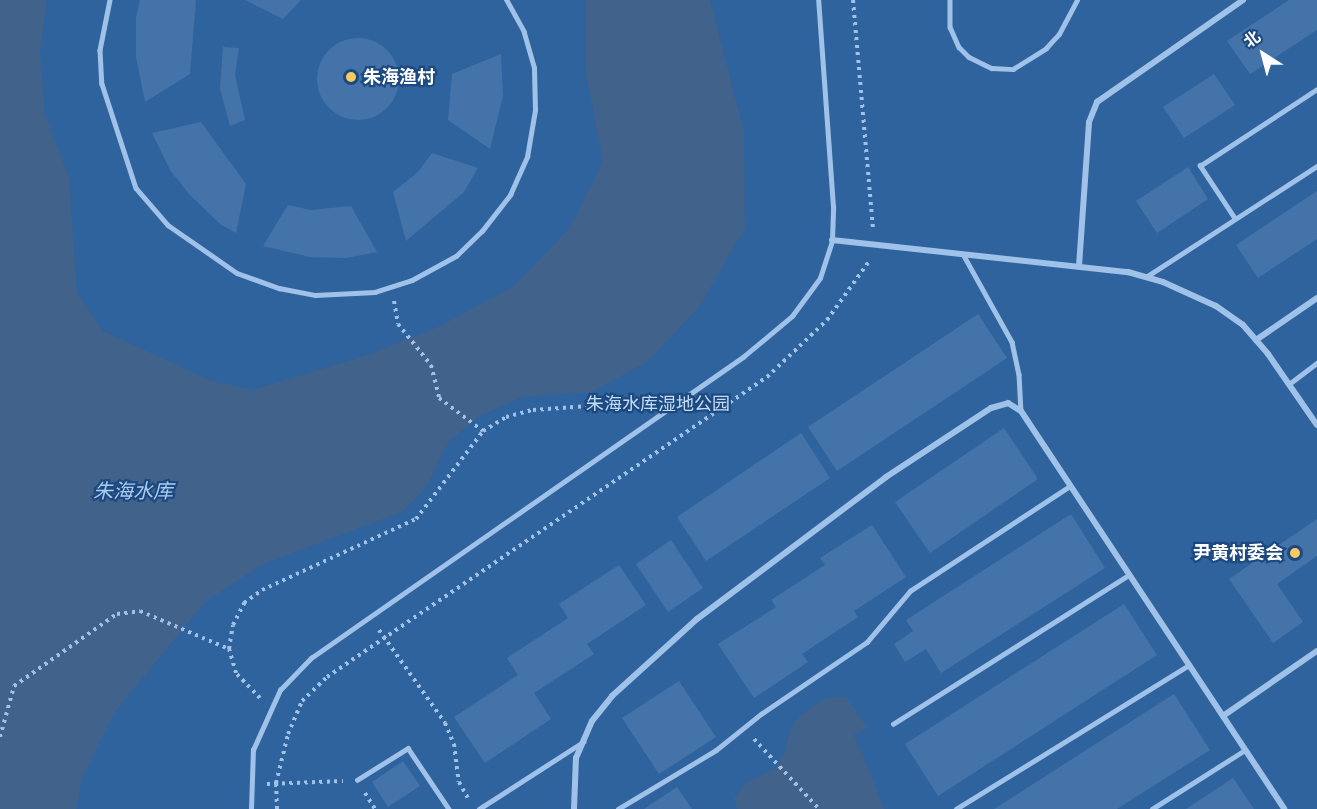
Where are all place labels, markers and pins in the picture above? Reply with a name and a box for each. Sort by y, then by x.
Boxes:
place label: 朱海渔村 [363,66,435,88]
marker: 朱海渔村 [344,70,358,84]
place label: 尹黄村委会 [1193,542,1283,564]
marker: 尹黄村委会 [1288,546,1302,560]

